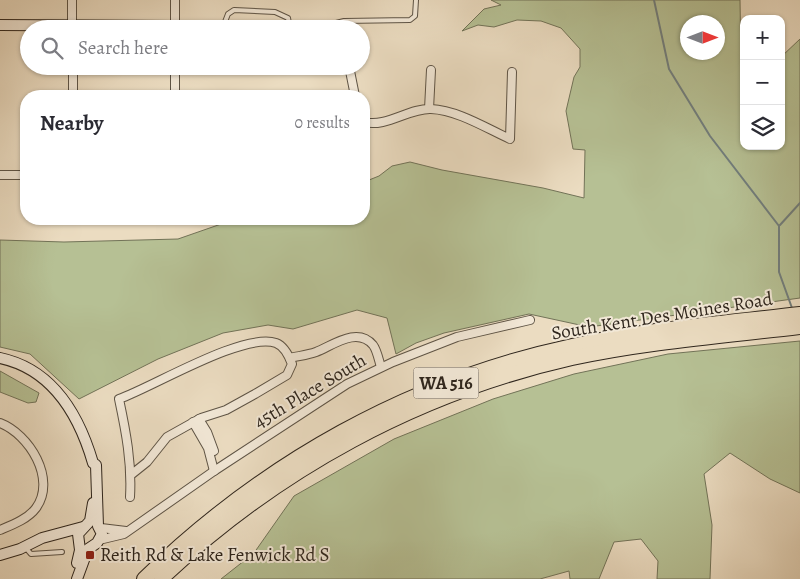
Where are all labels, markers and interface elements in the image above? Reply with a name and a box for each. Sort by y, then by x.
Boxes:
north arrow [680,15,725,60]
map controls [740,15,785,150]
button: + [740,15,785,60]
search box [20,20,370,75]
icon: search [38,34,66,62]
text: Search here [78,35,168,61]
button: − [740,60,785,105]
button: layers [740,105,785,150]
text: Nearby [40,109,103,137]
text: 0 results [294,112,350,134]
street label: South Kent Des Moines Road [550,286,775,346]
street label: 45th Place South [249,347,371,435]
road number: WA 516 [414,368,478,398]
place label: Reith Rd & Lake Fenwick Rd S [100,542,330,568]
marker: Reith Rd & Lake Fenwick Rd S [84,549,96,561]

